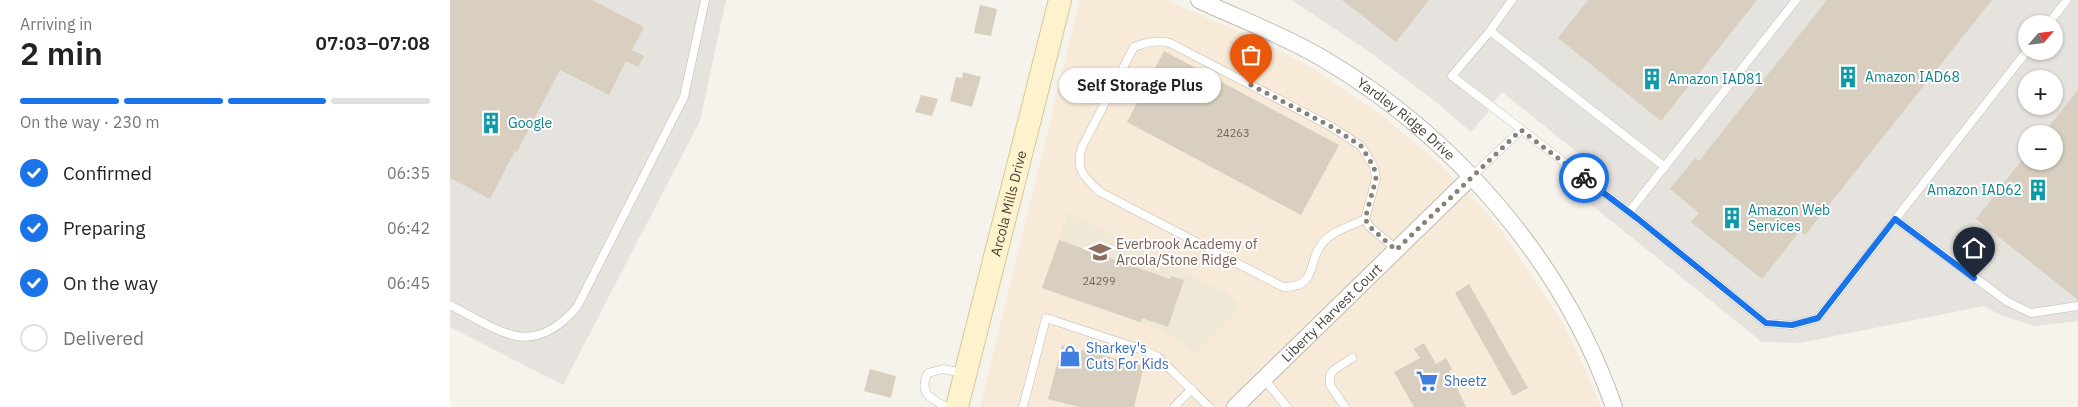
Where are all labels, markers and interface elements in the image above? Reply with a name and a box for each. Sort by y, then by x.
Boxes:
text: Arriving in [20,14,92,34]
north arrow [2018,15,2062,60]
map controls [2018,15,2063,170]
text: 07:03–07:08 [316,31,430,55]
text: 2 min [20,32,103,74]
pin [1230,34,1272,85]
icon: bag [1237,41,1265,69]
building icon: Amazon IAD68 [1835,64,1861,90]
building icon: Amazon IAD81 [1639,66,1665,92]
callout: Self Storage Plus [1058,68,1221,102]
place label: Amazon IAD68 [1865,68,1960,86]
place label: Amazon IAD81 [1668,70,1763,88]
button: + [2018,70,2063,115]
street label: Yardley Ridge Drive [1354,74,1459,164]
text: Self Storage Plus [1077,75,1203,95]
building icon: Google [478,110,504,136]
text: On the way · 230 m [20,112,159,132]
place label: Google [508,114,553,132]
button: − [2018,125,2063,170]
house number: 24263 [1217,126,1250,140]
street label: Arcola Mills Drive [986,148,1031,258]
courier [1559,153,1609,203]
icon: check [20,159,48,187]
text: Confirmed [63,161,152,185]
text: 06:35 [387,163,430,183]
icon: bike [1570,164,1598,192]
building icon: Amazon IAD62 [2025,177,2051,203]
place label: Amazon IAD62 [1927,181,2022,199]
place label: Amazon Web Services [1748,201,1830,235]
building icon: Amazon Web Services [1719,205,1745,231]
icon: check [20,214,48,242]
text: Preparing [63,216,145,240]
text: 06:42 [387,218,430,238]
pin [1953,227,1995,278]
icon: home [1960,234,1988,262]
place label: Everbrook Academy of Arcola/Stone Ridge [1116,235,1258,269]
school or university icon: Everbrook Academy of Arcola/Stone Ridge [1087,239,1113,265]
street label: Liberty Harvest Court [1278,260,1386,366]
icon: check [20,269,48,297]
text: On the way [63,271,158,295]
text: 06:45 [387,273,430,293]
house number: 24299 [1083,274,1116,288]
text: Delivered [63,326,144,350]
place label: Sharkey's Cuts For Kids [1086,339,1169,373]
shop icon: Sharkey's Cuts For Kids [1057,343,1083,369]
supermarket icon: Sheetz [1414,368,1440,394]
place label: Sheetz [1444,372,1487,390]

